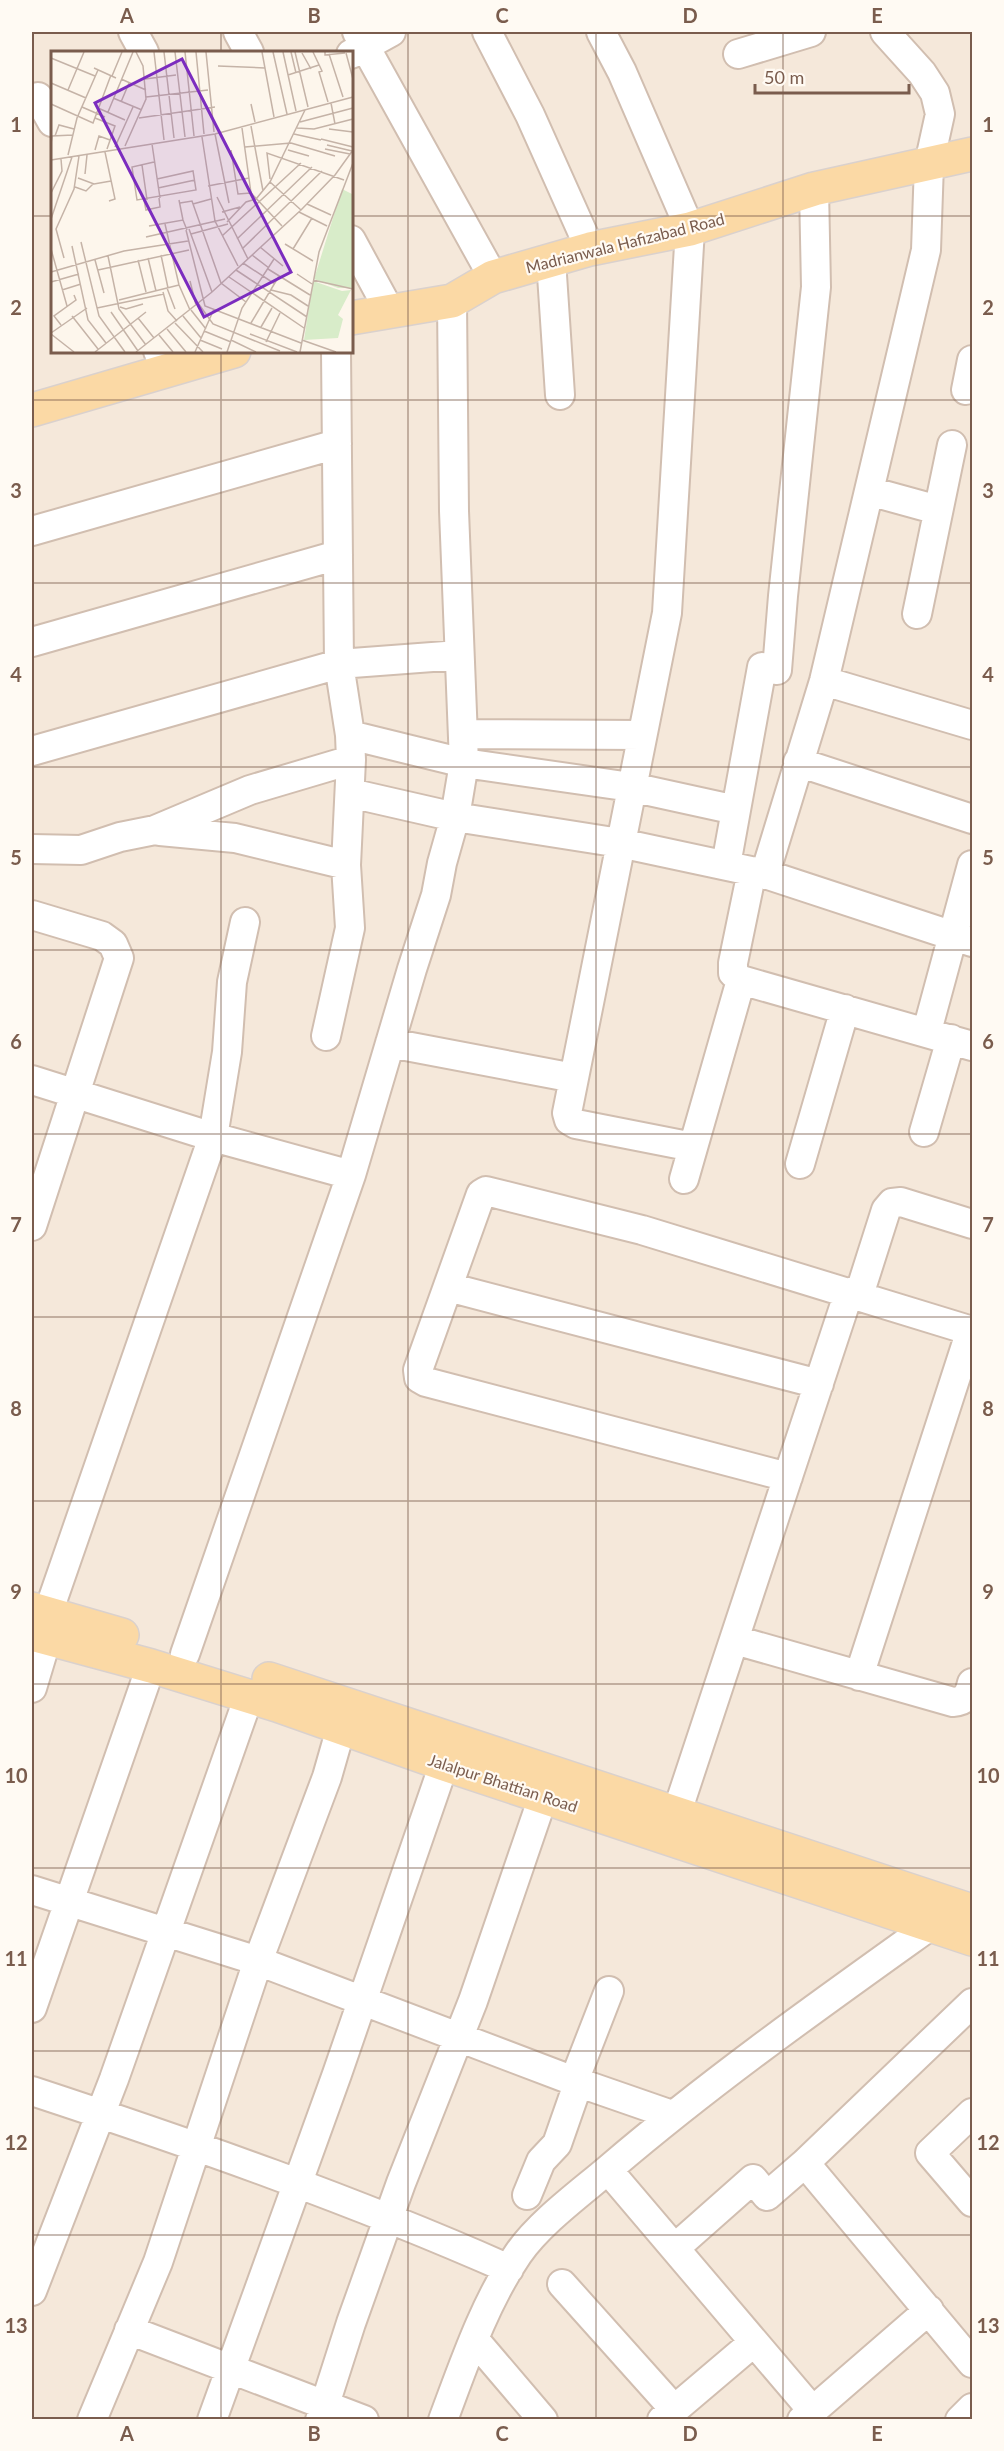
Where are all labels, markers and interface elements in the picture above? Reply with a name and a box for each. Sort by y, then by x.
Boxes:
text: A [119,3,134,27]
text: B [307,3,321,27]
text: C [495,3,509,27]
text: D [682,3,698,27]
text: E [871,3,883,27]
inset map [51,51,352,352]
scale bar [755,57,910,95]
text: 50 m [764,66,804,88]
text: 1 [10,112,22,136]
text: 1 [982,112,994,136]
street label: Madrianwala Hafizabad Road [524,209,726,276]
text: 2 [10,295,22,319]
text: 2 [982,295,994,319]
text: 3 [10,478,22,502]
text: 3 [982,478,994,502]
text: 4 [10,662,22,686]
text: 4 [982,662,994,686]
text: 5 [10,845,22,869]
text: 5 [982,845,994,869]
text: 6 [10,1029,22,1053]
text: 6 [982,1029,994,1053]
text: 7 [10,1212,22,1236]
text: 7 [982,1212,994,1236]
text: 8 [10,1396,22,1420]
text: 8 [982,1396,994,1420]
text: 9 [10,1579,22,1603]
text: 9 [982,1579,994,1603]
street label: Jalalpur Bhattian Road [426,1749,580,1816]
text: 10 [4,1763,28,1787]
text: 10 [976,1763,1000,1787]
text: 11 [4,1946,28,1970]
text: 11 [976,1946,1000,1970]
text: 12 [4,2130,28,2154]
text: 12 [976,2130,1000,2154]
text: 13 [4,2313,28,2337]
text: 13 [976,2313,1000,2337]
text: A [119,2421,134,2445]
text: B [307,2421,321,2445]
text: C [495,2421,509,2445]
text: D [682,2421,698,2445]
text: E [871,2421,883,2445]

